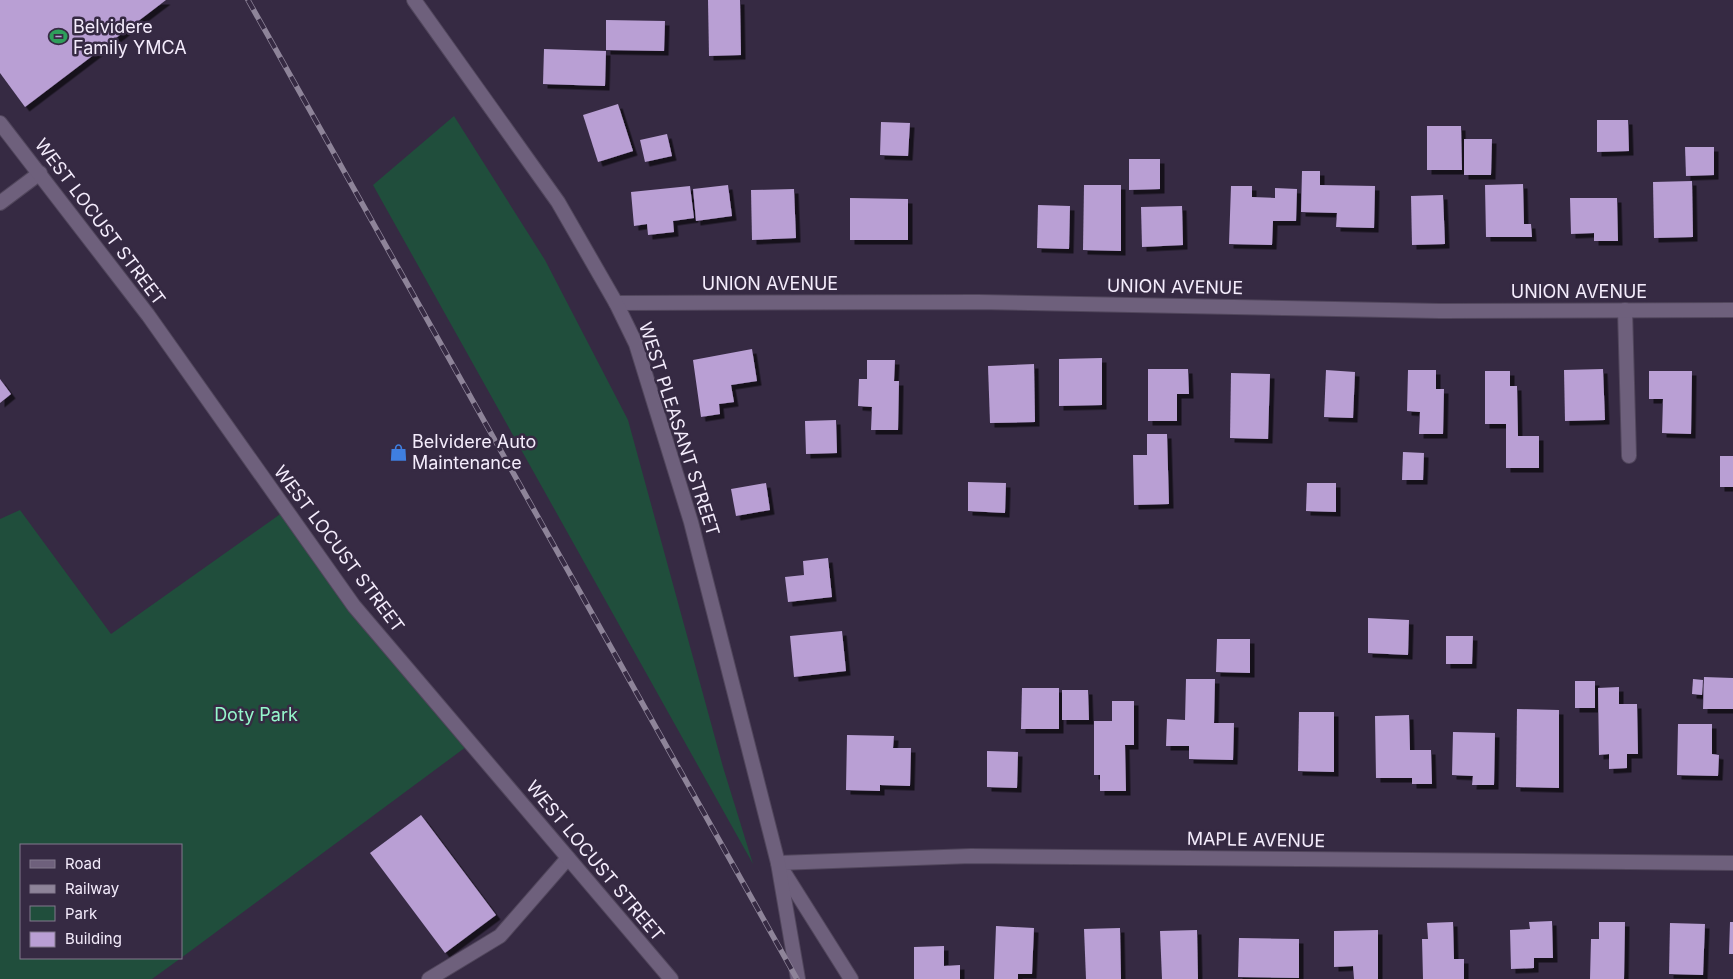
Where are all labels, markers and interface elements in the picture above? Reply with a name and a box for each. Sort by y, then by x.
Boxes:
place label: Belvidere Family YMCA [73,16,187,58]
sports icon: Belvidere Family YMCA [49,27,69,47]
street label: WEST LOCUST STREET [31,134,170,309]
street label: UNION AVENUE [702,273,838,294]
street label: UNION AVENUE [1107,275,1243,298]
street label: UNION AVENUE [1511,281,1647,302]
street label: WEST PLEASANT STREET [635,319,724,539]
place label: Belvidere Auto Maintenance [412,431,536,473]
shop icon: Belvidere Auto Maintenance [388,442,408,462]
street label: WEST LOCUST STREET [270,461,409,636]
park label: Doty Park [214,704,298,725]
street label: WEST LOCUST STREET [522,776,669,945]
street label: MAPLE AVENUE [1187,828,1325,851]
legend [20,844,182,959]
text: Road [65,854,101,873]
text: Railway [65,879,120,898]
text: Park [65,904,98,923]
text: Building [65,929,122,948]

